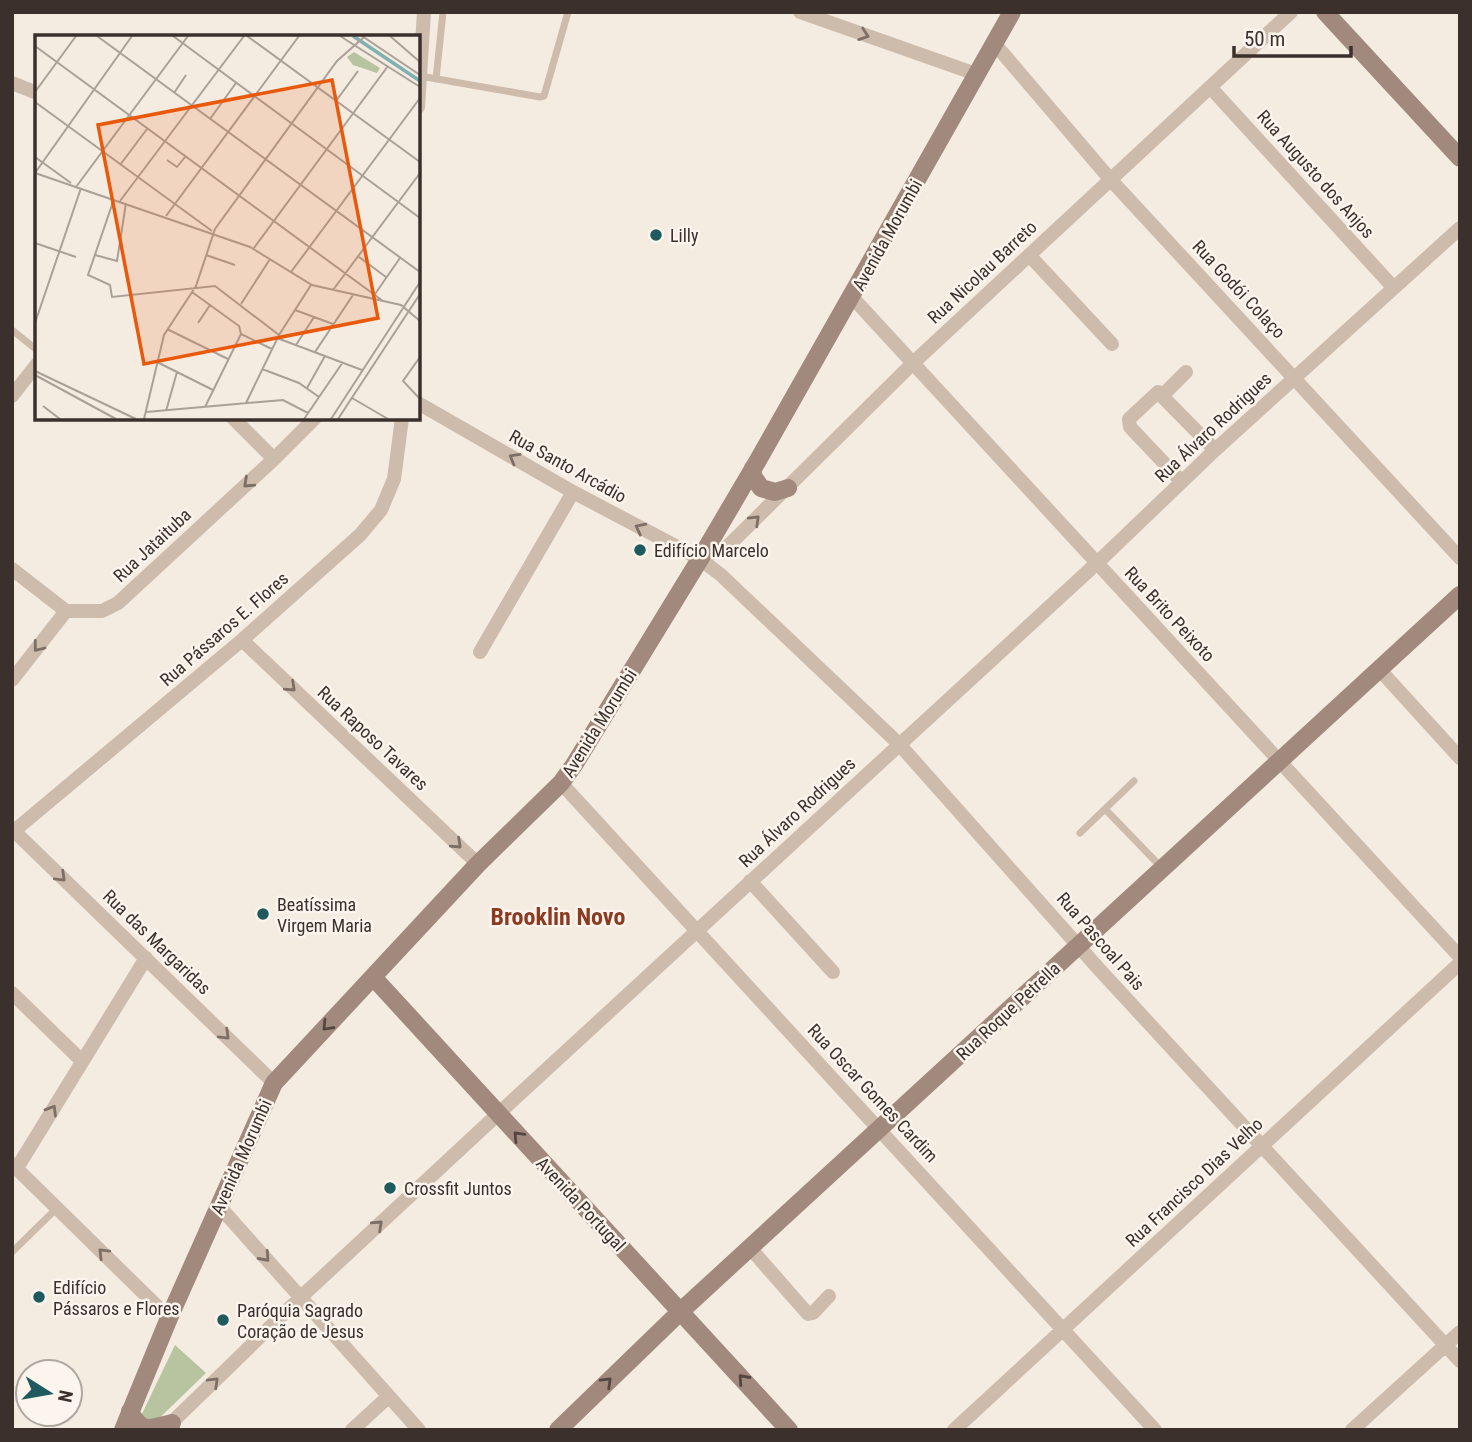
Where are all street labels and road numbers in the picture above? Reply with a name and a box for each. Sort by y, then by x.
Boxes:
street label: Rua Augusto dos Anjos [1253,106,1379,242]
street label: Avenida Morumbi [848,176,926,294]
street label: Rua Nicolau Barreto [923,216,1041,328]
street label: Rua Godói Colaço [1188,236,1290,342]
street label: Rua Álvaro Rodrigues [1150,368,1276,486]
street label: Rua Santo Arcádio [506,425,630,507]
street label: Rua Jataituba [109,504,195,586]
street label: Rua Brito Peixoto [1121,562,1219,666]
street label: Rua Pássaros E. Flores [156,568,292,690]
street label: Avenida Morumbi [557,665,641,781]
street label: Rua Raposo Tavares [313,682,433,794]
street label: Rua Álvaro Rodrigues [734,753,860,871]
street label: Rua das Margaridas [99,885,215,999]
street label: Rua Pascoal Pais [1053,888,1149,994]
street label: Rua Roque Petrella [952,958,1064,1064]
street label: Rua Oscar Gomes Cardim [803,1020,943,1166]
street label: Avenida Morumbi [206,1096,276,1218]
street label: Rua Francisco Dias Velho [1121,1113,1267,1251]
street label: Avenida Portugal [532,1153,630,1255]

